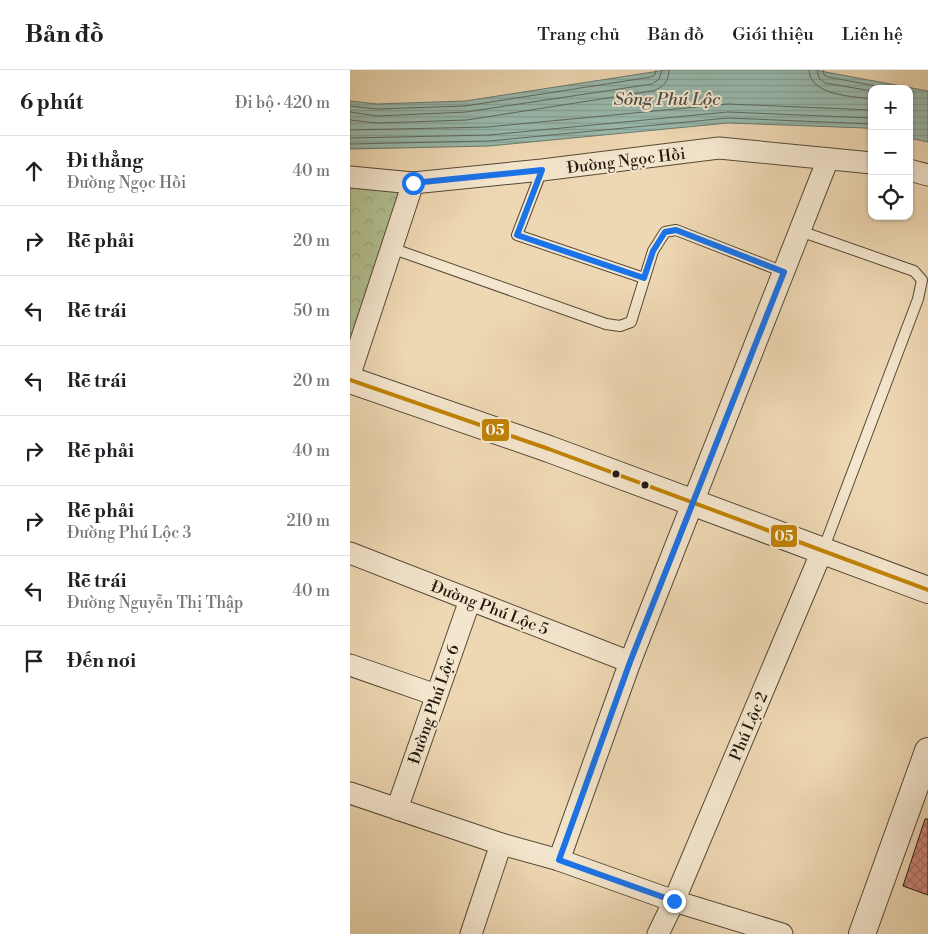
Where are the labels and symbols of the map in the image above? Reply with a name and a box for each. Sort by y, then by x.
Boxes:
water label: Sông Phú Lộc [613,88,721,111]
street label: Đường Ngọc Hồi [566,144,687,178]
route start [402,172,425,195]
line badge: 05 [481,418,510,442]
text: 05 [486,422,505,440]
unlabelled marker [611,469,621,479]
unlabelled marker [640,480,650,490]
line badge: 05 [770,524,798,548]
text: 05 [775,528,794,546]
street label: Đường Phú Lộc 5 [428,576,551,640]
street label: Đường Phú Lộc 6 [404,642,464,767]
street label: Phú Lộc 2 [725,689,772,764]
route end [663,890,686,913]

